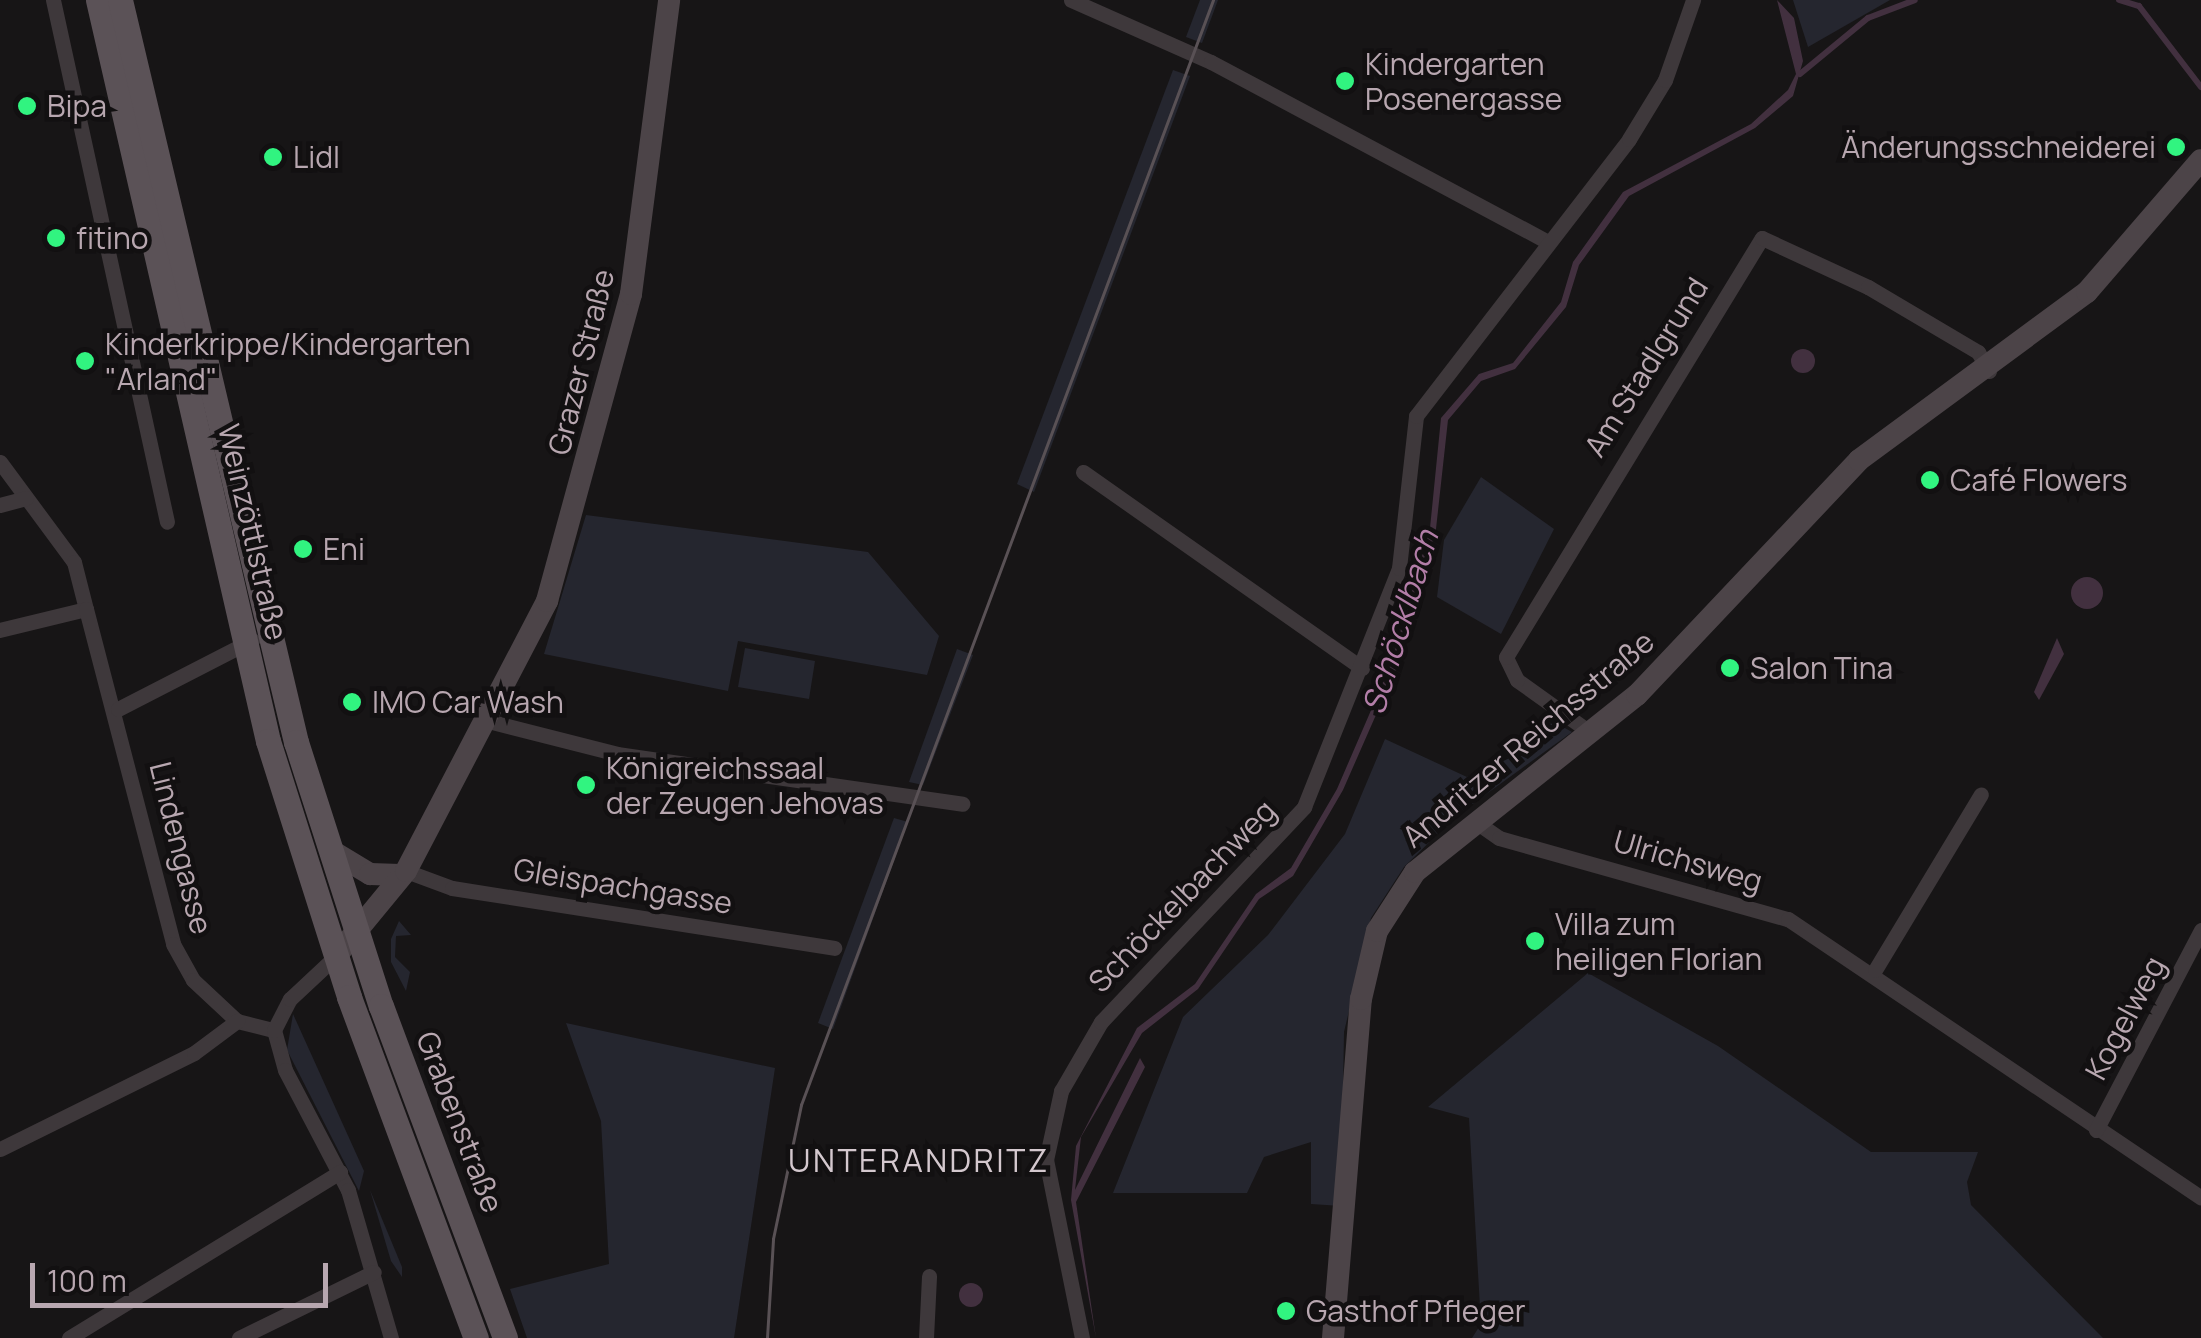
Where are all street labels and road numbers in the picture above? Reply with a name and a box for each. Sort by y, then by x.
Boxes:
street label: Grazer Straße [541,265,621,459]
street label: Am Stadlgrund [1577,271,1715,463]
street label: Weinzöttlstraße [211,421,295,643]
street label: Andritzer Reichsstraße [1395,623,1661,855]
street label: Lindengasse [142,758,220,938]
street label: Schöckelbachweg [1081,793,1283,999]
street label: Ulrichsweg [1609,823,1767,899]
street label: Gleispachgasse [511,851,735,921]
street label: Kogelweg [2078,950,2172,1086]
street label: Grabenstraße [409,1026,511,1218]

